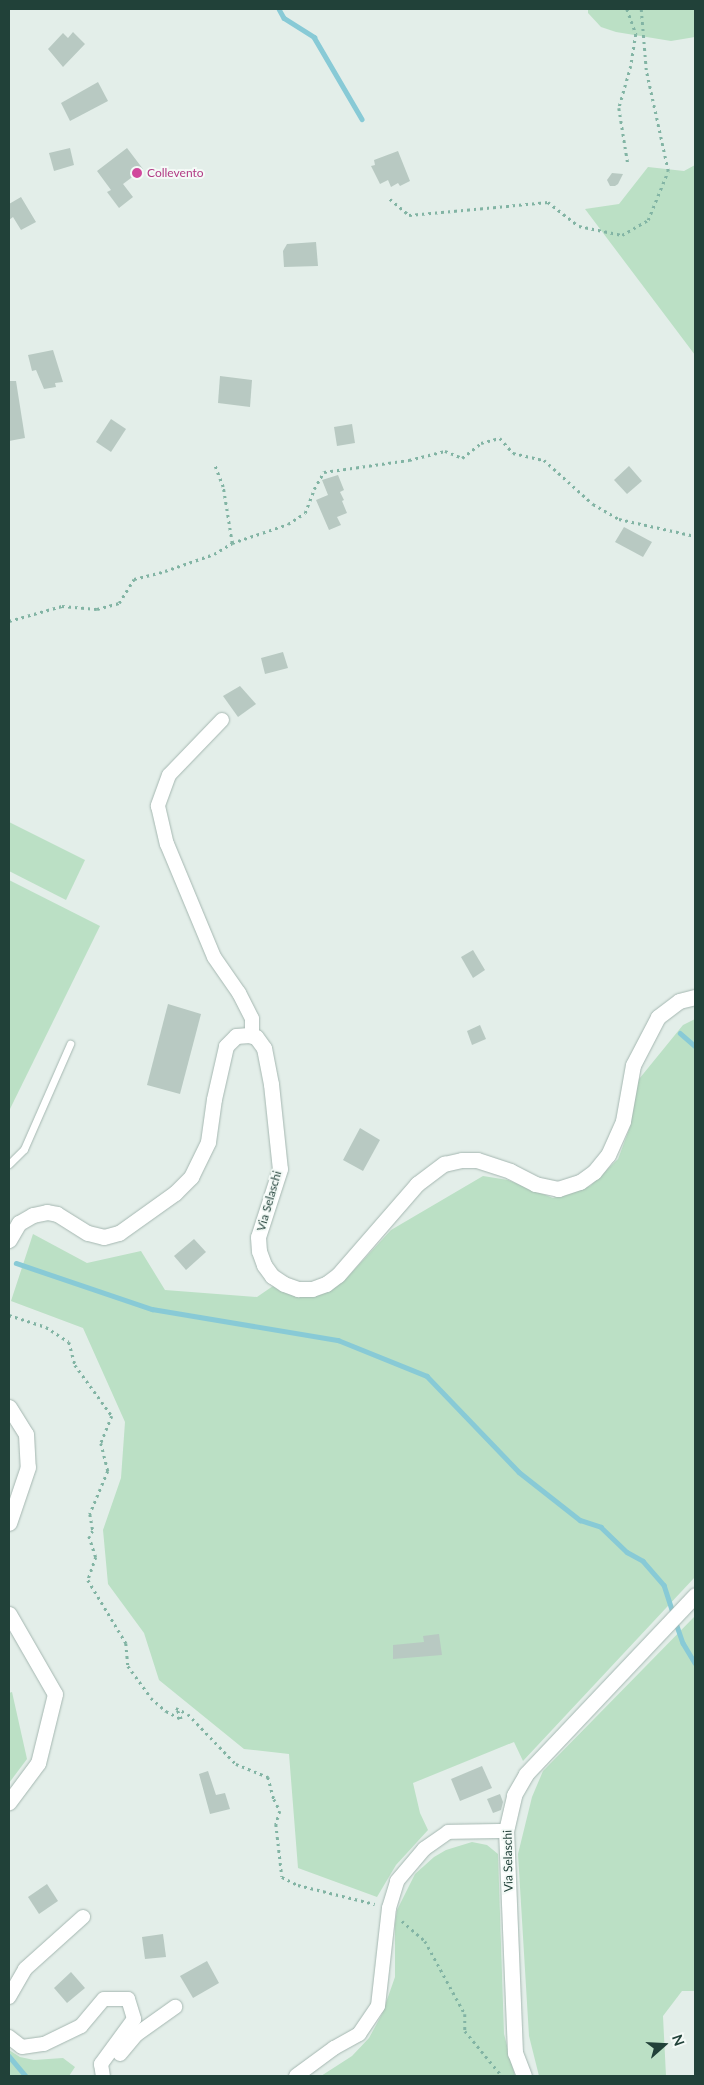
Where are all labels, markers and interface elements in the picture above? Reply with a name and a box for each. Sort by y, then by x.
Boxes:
place label: Collevento [147,166,204,180]
marker: Collevento [131,167,143,179]
street label: Via Selaschi [254,1169,284,1233]
street label: Via Selaschi [500,1830,516,1892]
north arrow [639,2020,689,2070]
text: N [669,2032,688,2048]

